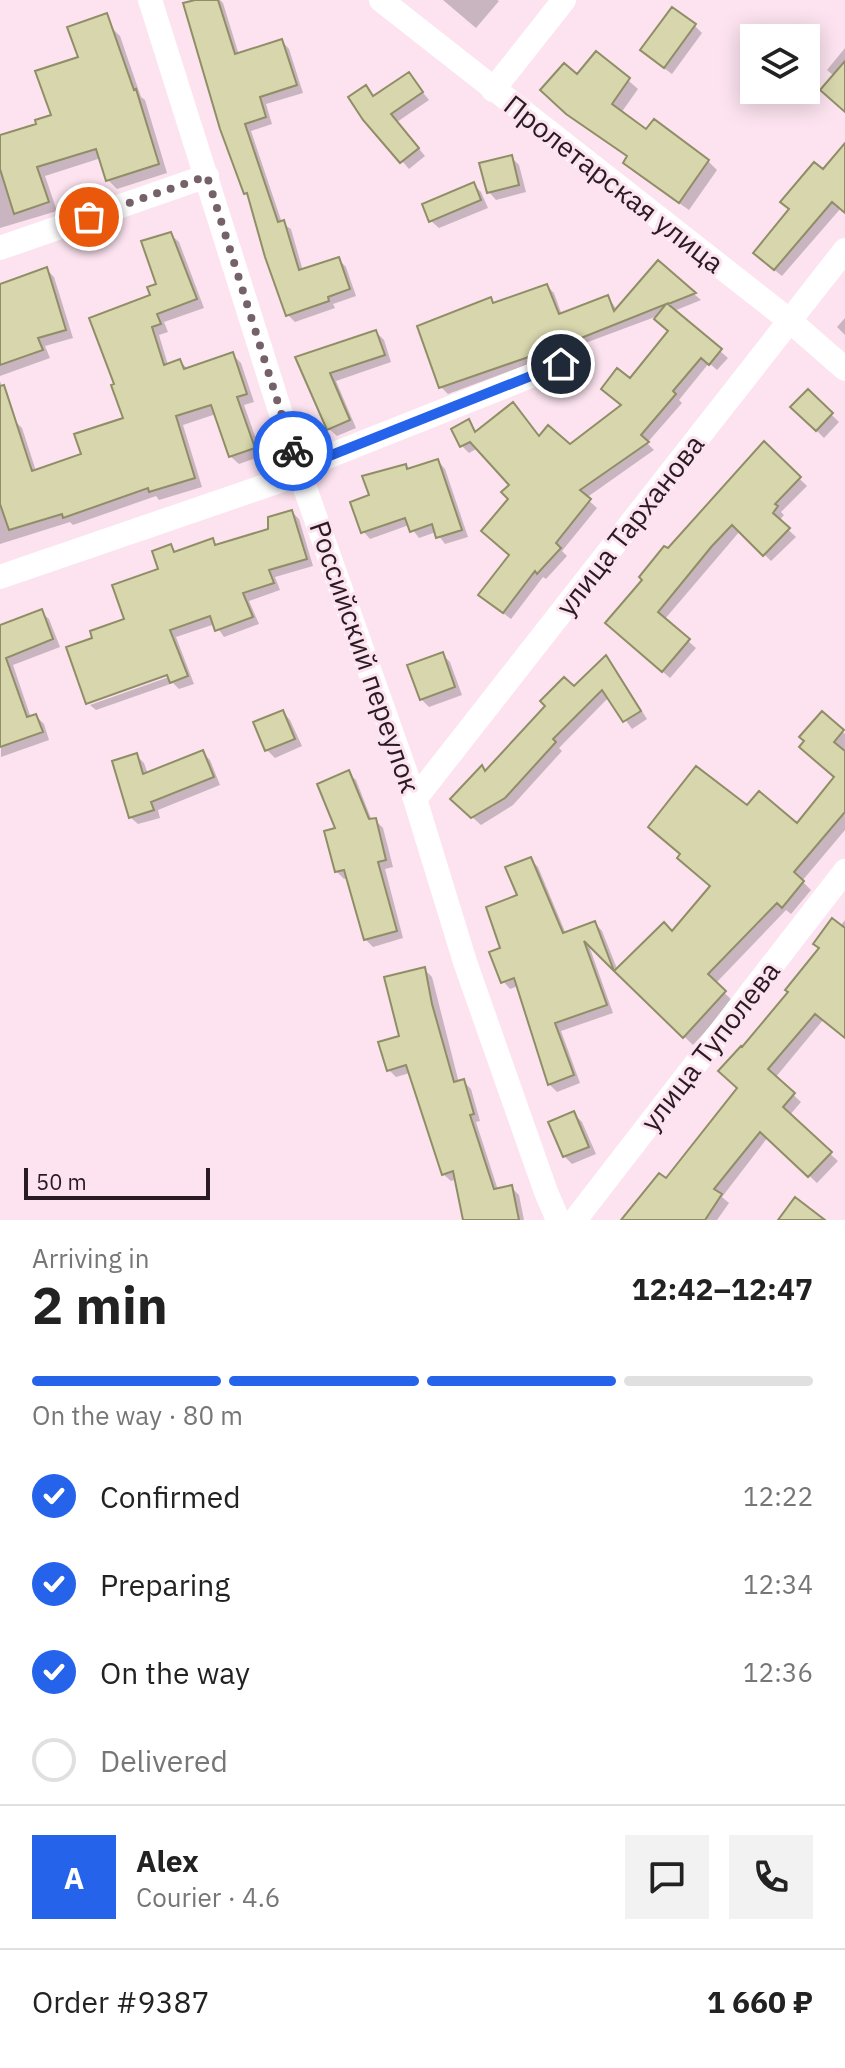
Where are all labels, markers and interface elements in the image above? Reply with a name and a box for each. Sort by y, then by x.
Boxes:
map controls [740,24,820,104]
button: layers [740,24,820,104]
street label: Пролетарская улица [497,86,732,281]
pin [55,183,123,251]
icon: bag [67,195,111,239]
pin [527,330,595,398]
icon: home [539,342,583,386]
courier [253,411,333,491]
street label: улица Тарханова [547,426,712,623]
icon: bike [271,429,315,473]
street label: Российский переулок [302,516,429,798]
street label: улица Туполева [632,953,788,1138]
scale bar [24,1164,210,1200]
text: 50 m [36,1167,87,1196]
text: Arriving in [32,1241,149,1275]
text: 12:42–12:47 [632,1269,813,1308]
text: 2 min [32,1271,168,1338]
text: On the way · 80 m [32,1398,243,1432]
icon: check [32,1474,76,1518]
text: Confirmed [100,1477,241,1516]
text: 12:22 [743,1479,813,1513]
icon: check [32,1562,76,1606]
text: Preparing [100,1565,230,1604]
text: 12:34 [743,1567,813,1601]
icon: check [32,1650,76,1694]
text: On the way [100,1653,250,1692]
text: 12:36 [743,1655,813,1689]
text: Delivered [100,1741,228,1780]
button: chat [625,1835,709,1919]
button: phone [729,1835,813,1919]
text: Alex [136,1841,199,1880]
text: A [64,1858,84,1897]
text: Courier · 4.6 [136,1880,280,1914]
text: Order #9387 [32,1982,209,2021]
text: 1 660 ₽ [707,1982,813,2021]

